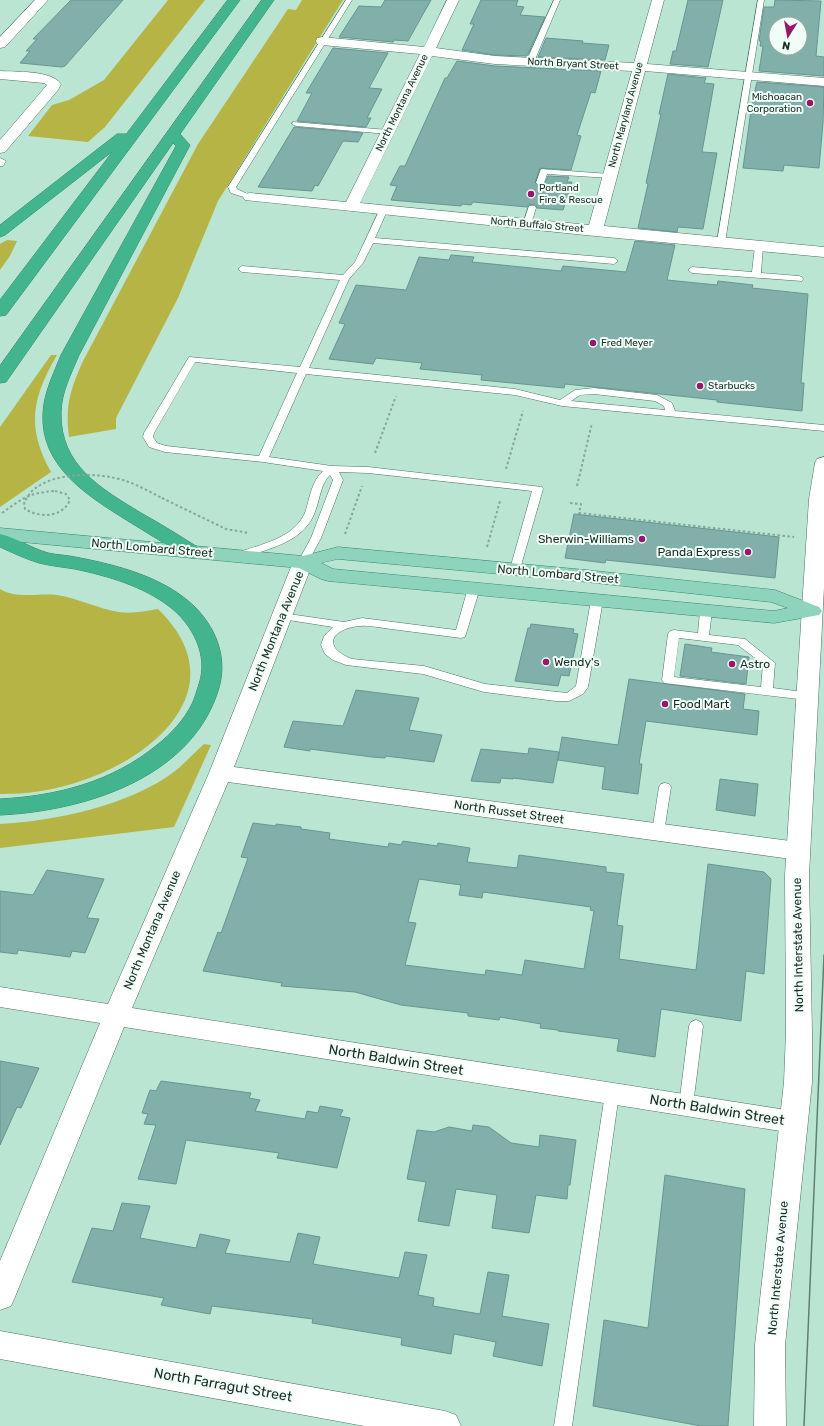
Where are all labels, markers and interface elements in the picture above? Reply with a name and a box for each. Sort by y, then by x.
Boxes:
north arrow [768,16,808,56]
text: N [781,38,791,52]
street label: North Montana Avenue [373,52,431,154]
street label: North Bryant Street [527,56,619,72]
street label: North Maryland Avenue [606,60,646,169]
place label: Michoacan Corporation [747,91,802,115]
marker: Michoacan Corporation [805,98,815,108]
place label: Portland Fire & Rescue [539,182,603,206]
marker: Portland Fire & Rescue [526,189,536,199]
street label: North Buffalo Street [490,215,584,235]
place label: Fred Meyer [601,337,653,349]
marker: Fred Meyer [588,338,598,348]
place label: Starbucks [708,380,755,392]
marker: Starbucks [695,381,705,391]
place label: Sherwin-Williams [538,532,634,546]
marker: Sherwin-Williams [637,534,647,544]
street label: North Lombard Street [91,536,214,560]
place label: Panda Express [658,545,740,559]
marker: Panda Express [743,547,753,557]
street label: North Lombard Street [497,562,620,586]
street label: North Montana Avenue [245,569,307,693]
place label: Wendy's [554,655,600,669]
marker: Wendy's [541,657,551,667]
place label: Astro [740,657,770,671]
marker: Astro [727,659,737,669]
place label: Food Mart [673,697,729,711]
marker: Food Mart [660,699,670,709]
street label: North Russet Street [453,797,565,827]
street label: North Montana Avenue [121,868,184,992]
street label: North Interstate Avenue [790,877,806,1012]
street label: North Baldwin Street [327,1041,465,1079]
street label: North Baldwin Street [648,1091,786,1129]
street label: North Interstate Avenue [765,1200,791,1336]
street label: North Farragut Street [152,1364,294,1406]

